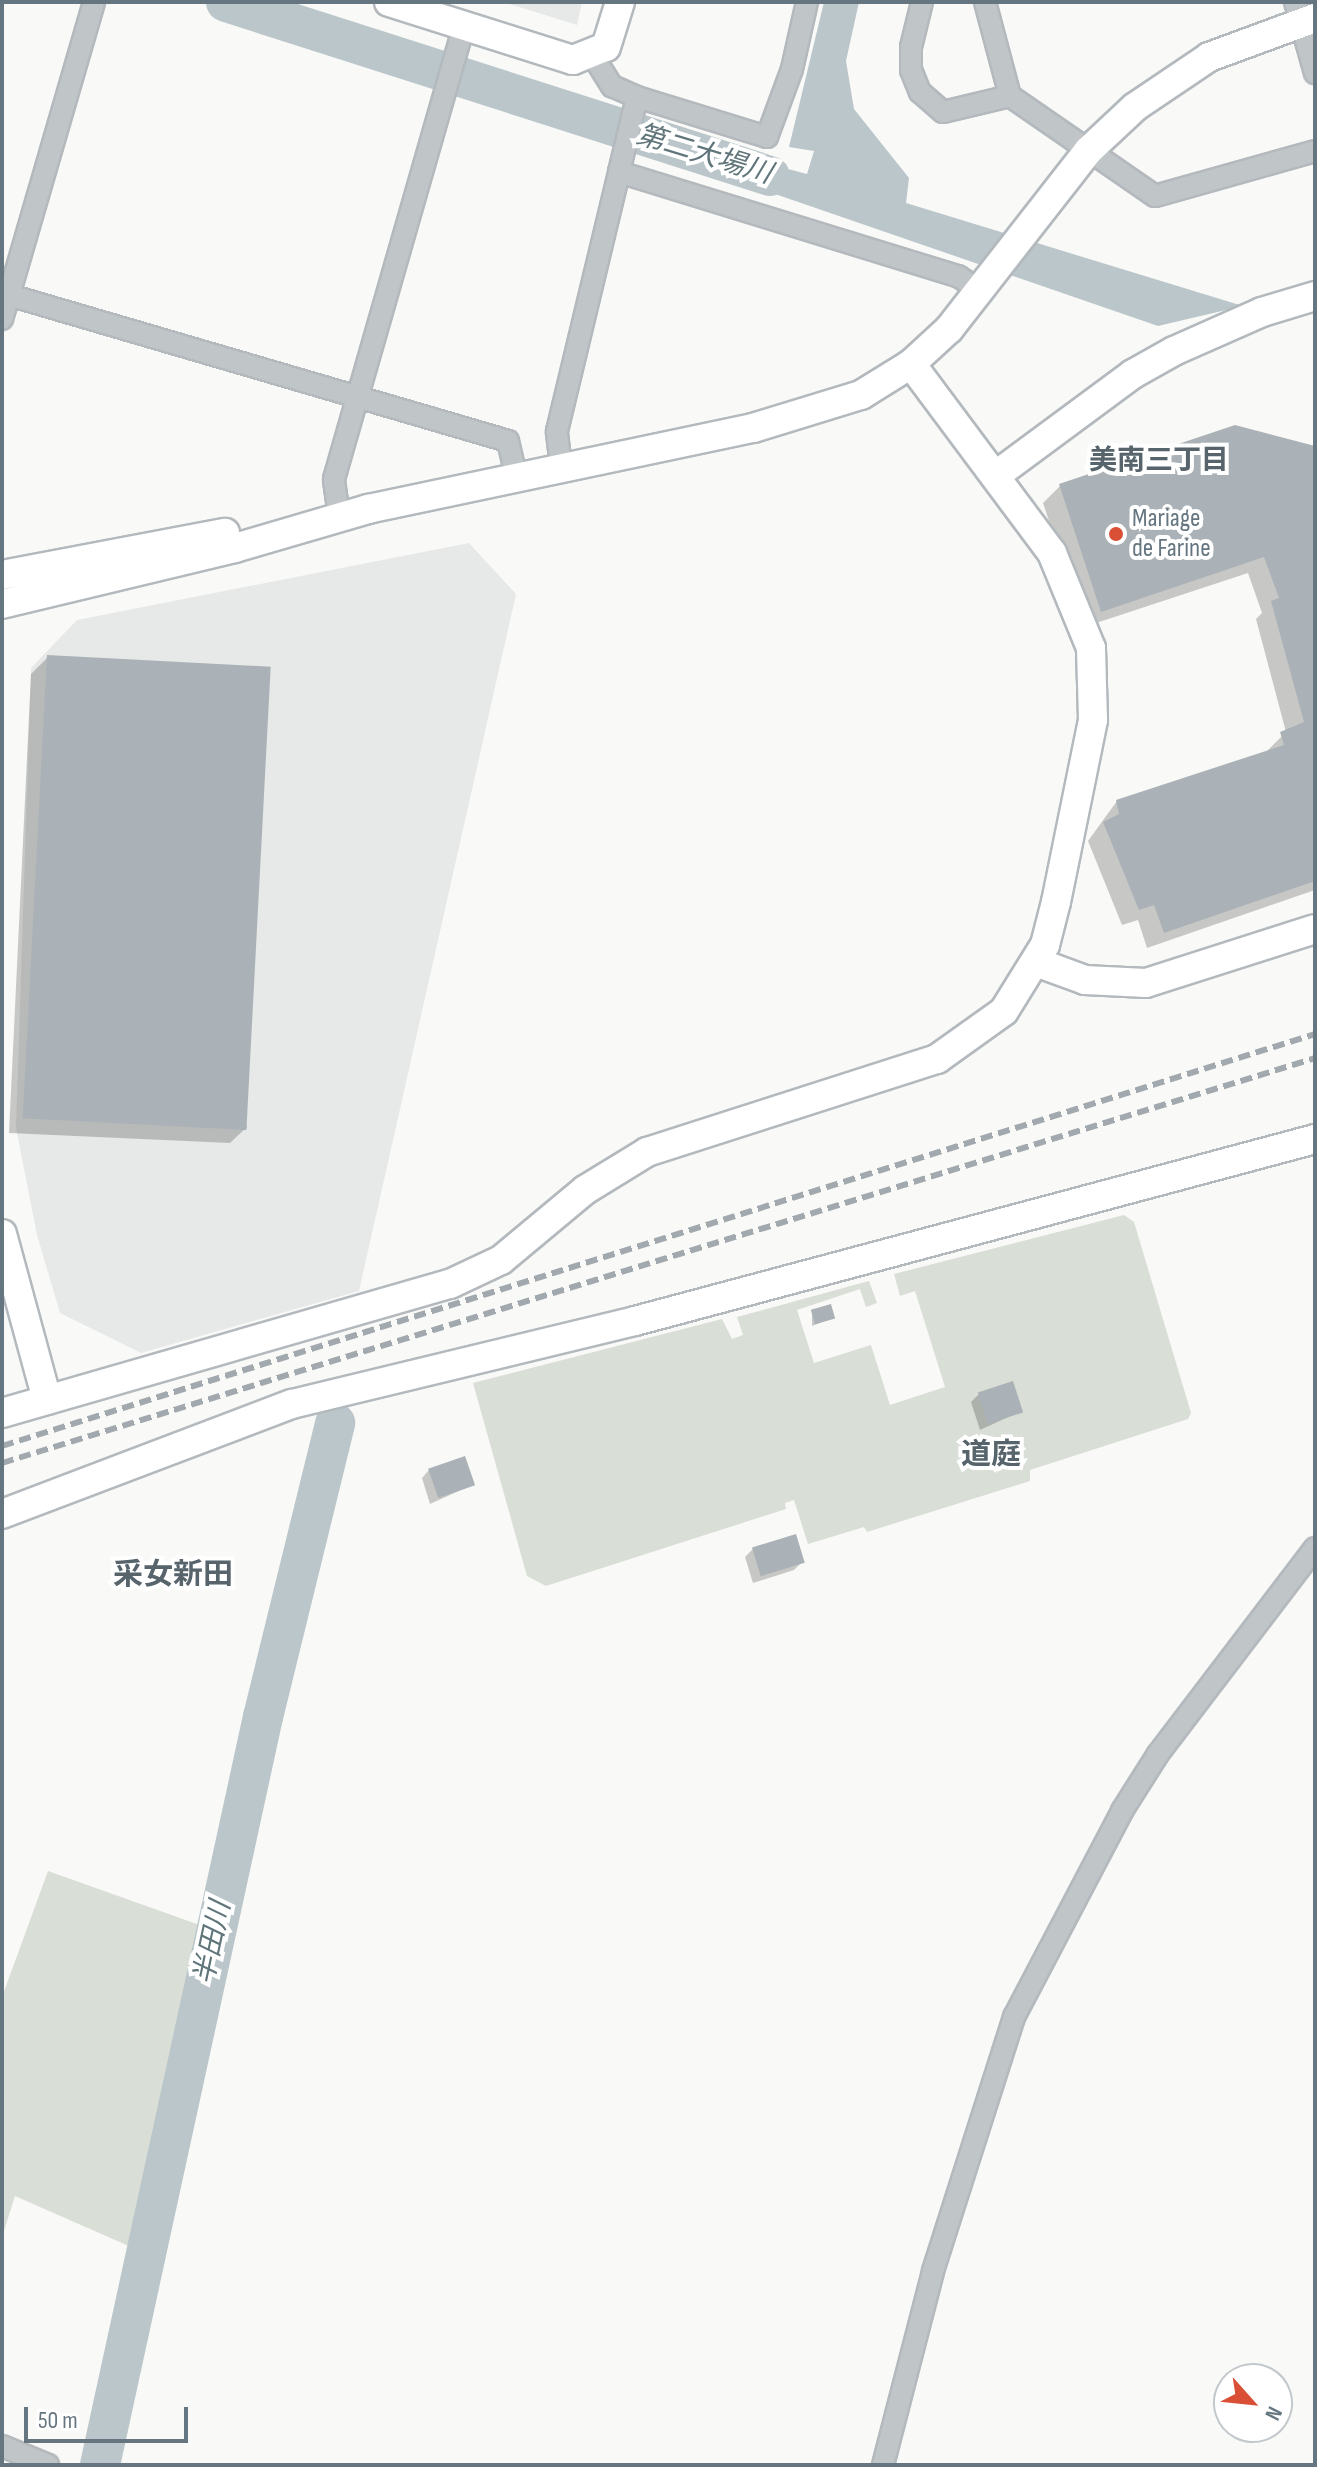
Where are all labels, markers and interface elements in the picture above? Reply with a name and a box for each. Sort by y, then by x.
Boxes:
water label: 第二大場川 [632,118,776,192]
district label: 美南三丁目 [1089,444,1229,478]
place label: Mariage de Farine [1132,503,1211,564]
marker: Mariage de Farine [1107,525,1125,543]
district label: 道庭 [961,1437,1021,1473]
district label: 采女新田 [113,1557,233,1593]
water label: 半田川 [188,1898,238,1988]
north arrow [1213,2363,1293,2443]
scale bar [28,2391,192,2441]
text: N [1258,2402,1288,2425]
text: 50 m [38,2406,78,2435]

